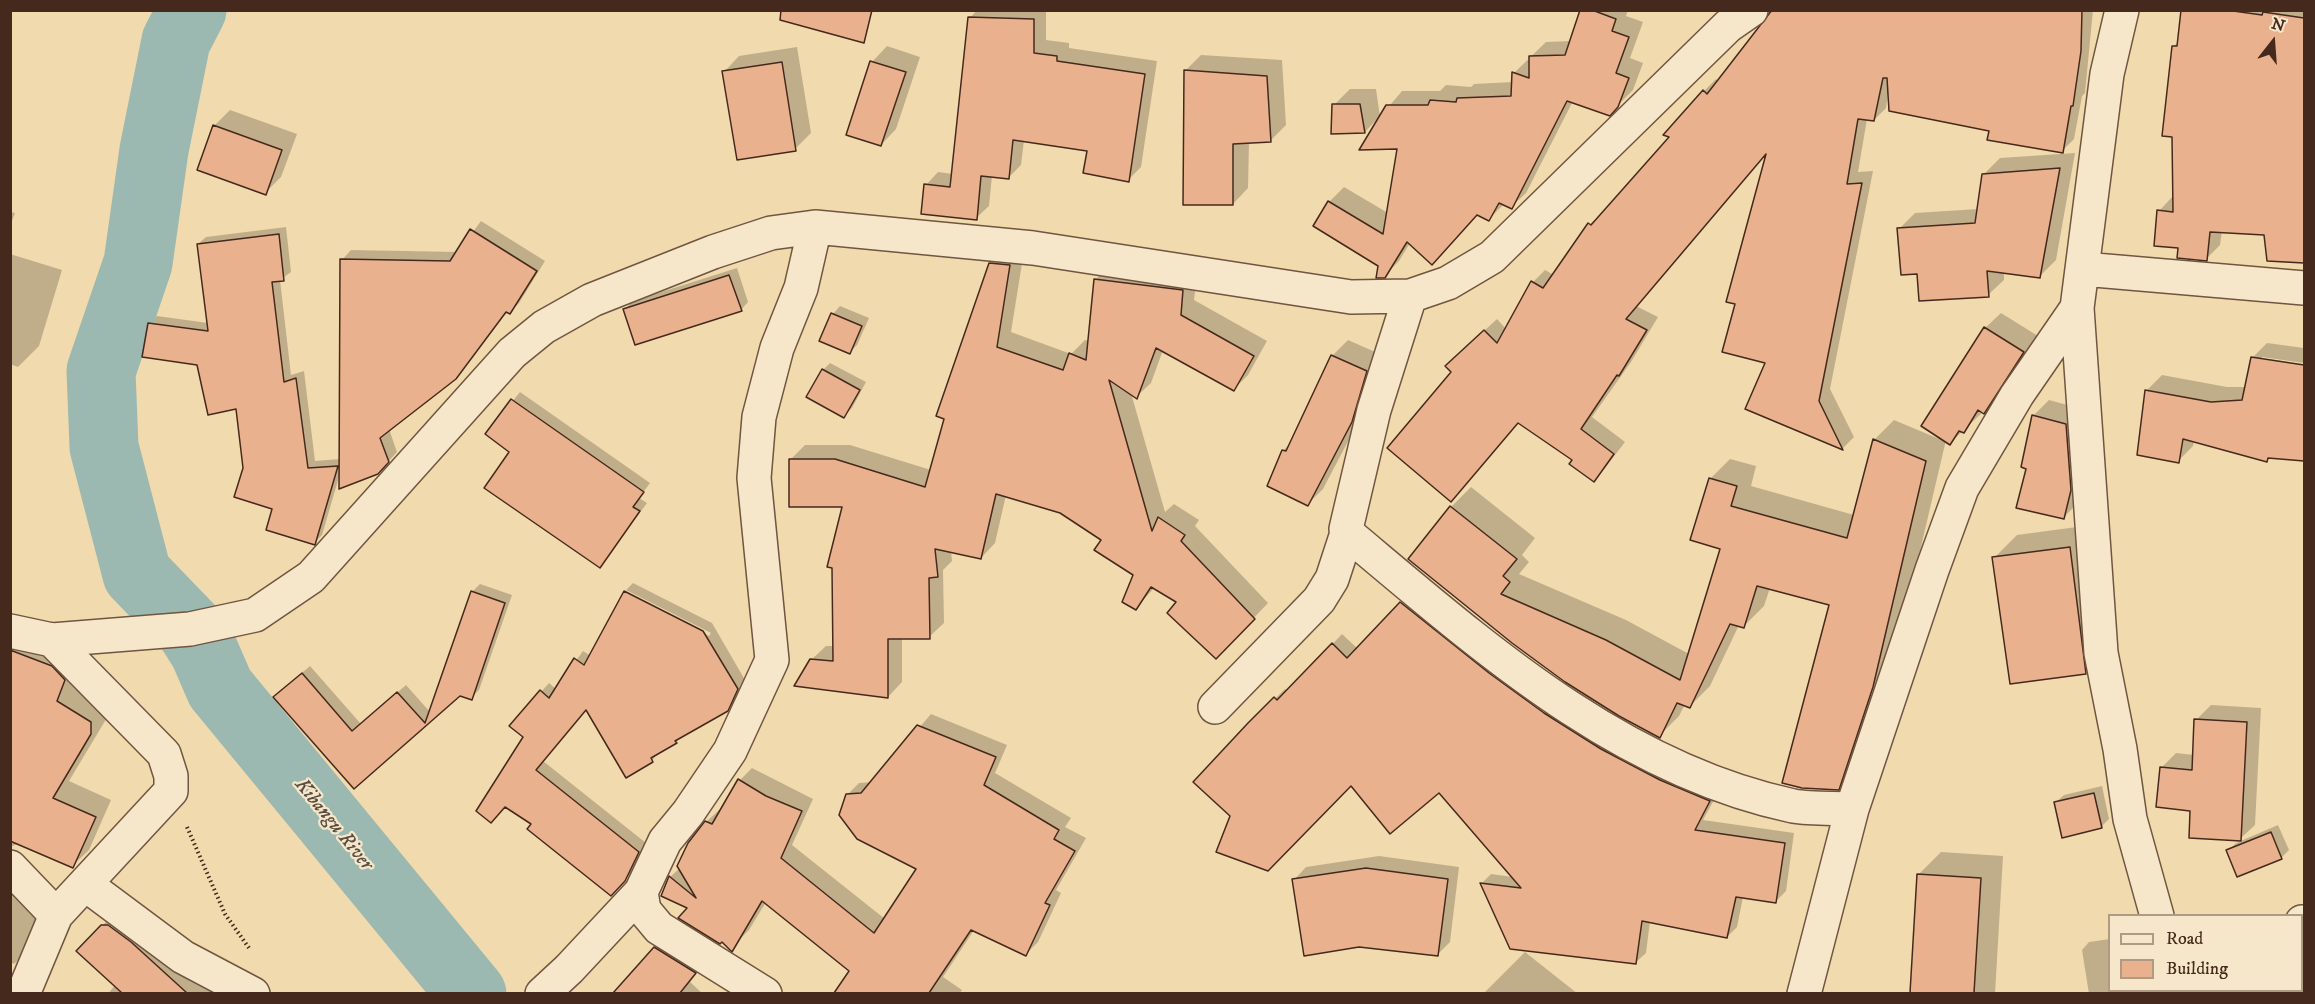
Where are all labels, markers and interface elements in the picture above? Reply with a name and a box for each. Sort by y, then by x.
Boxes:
north arrow [2243,12,2303,72]
text: N [2269,13,2287,36]
water label: Kibangu River [289,774,377,876]
legend [2108,914,2303,992]
text: Road [2166,928,2203,950]
text: Building [2166,958,2228,980]

